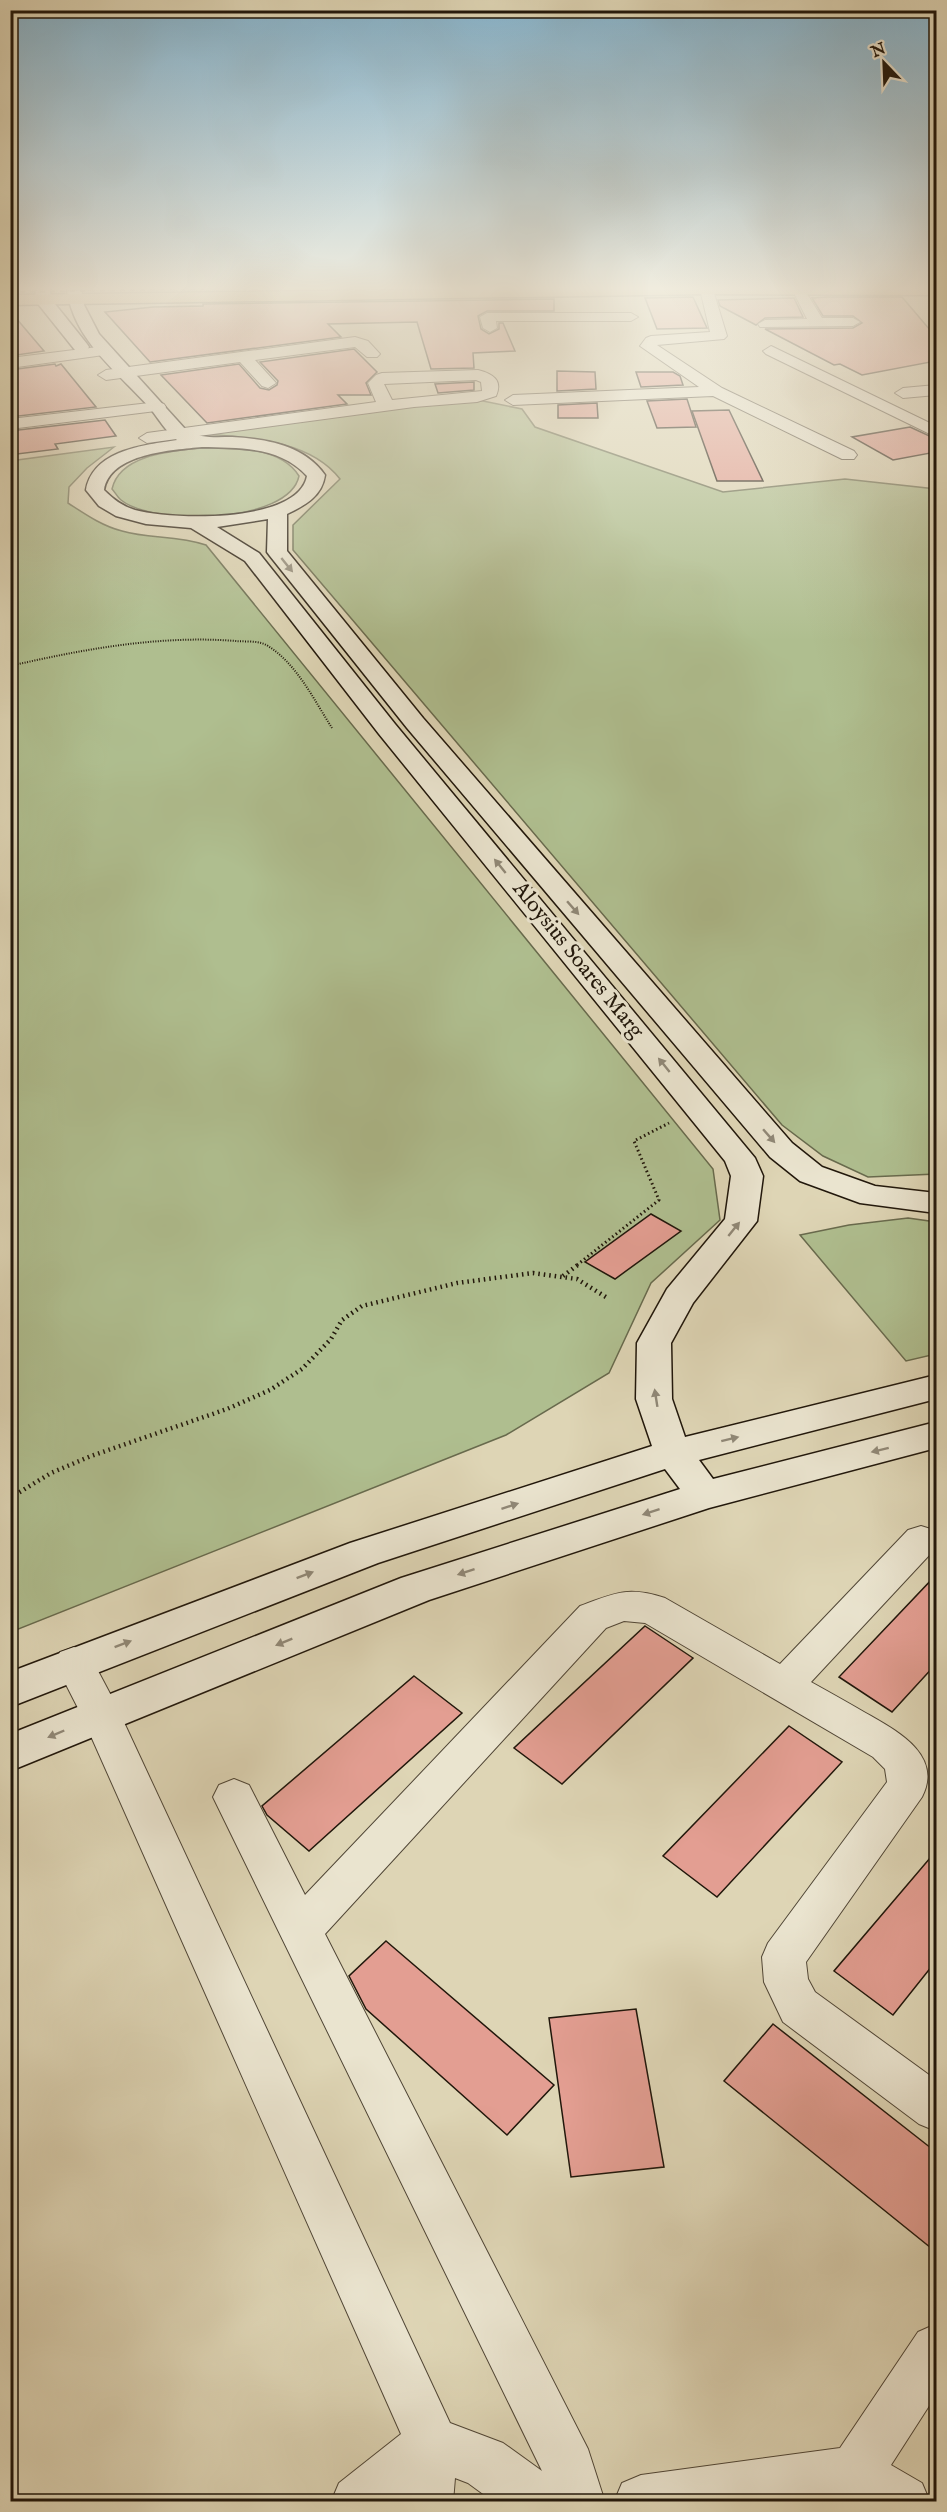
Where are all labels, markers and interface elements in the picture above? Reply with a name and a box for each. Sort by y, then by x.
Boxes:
north arrow [854,33,914,93]
text: N [868,39,889,63]
one-way arrow [281,557,294,573]
one-way arrow [495,858,507,873]
street label: Aloysius Soares Marg [505,875,651,1045]
one-way arrow [566,900,579,915]
one-way arrow [658,1058,671,1073]
one-way arrow [762,1128,775,1143]
one-way arrow [728,1221,741,1237]
one-way arrow [651,1388,660,1407]
one-way arrow [721,1433,739,1443]
one-way arrow [871,1446,889,1455]
one-way arrow [501,1501,519,1510]
one-way arrow [642,1508,660,1518]
one-way arrow [457,1568,475,1578]
one-way arrow [297,1570,315,1580]
one-way arrow [274,1637,292,1647]
one-way arrow [114,1639,132,1648]
one-way arrow [46,1729,64,1739]

